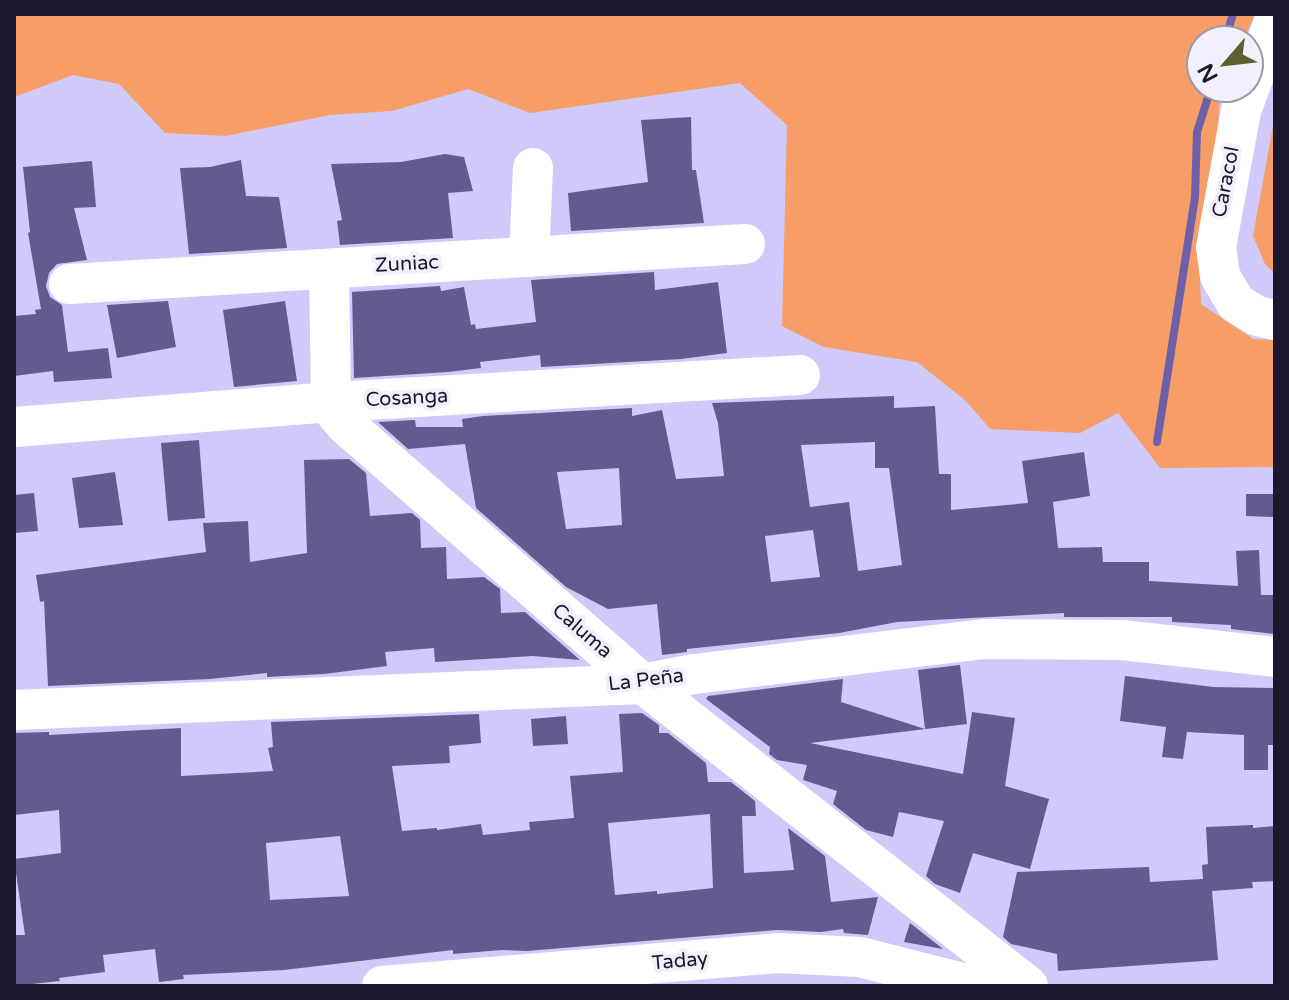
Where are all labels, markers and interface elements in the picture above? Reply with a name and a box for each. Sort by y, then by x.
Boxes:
north arrow [1185,24,1265,104]
text: N [1193,59,1224,87]
street label: Caracol [1207,144,1245,220]
street label: Zuniac [374,250,440,278]
street label: Cosanga [365,384,449,412]
street label: Caluma [547,598,617,664]
street label: La Peña [607,663,685,697]
street label: Taday [651,947,709,975]

